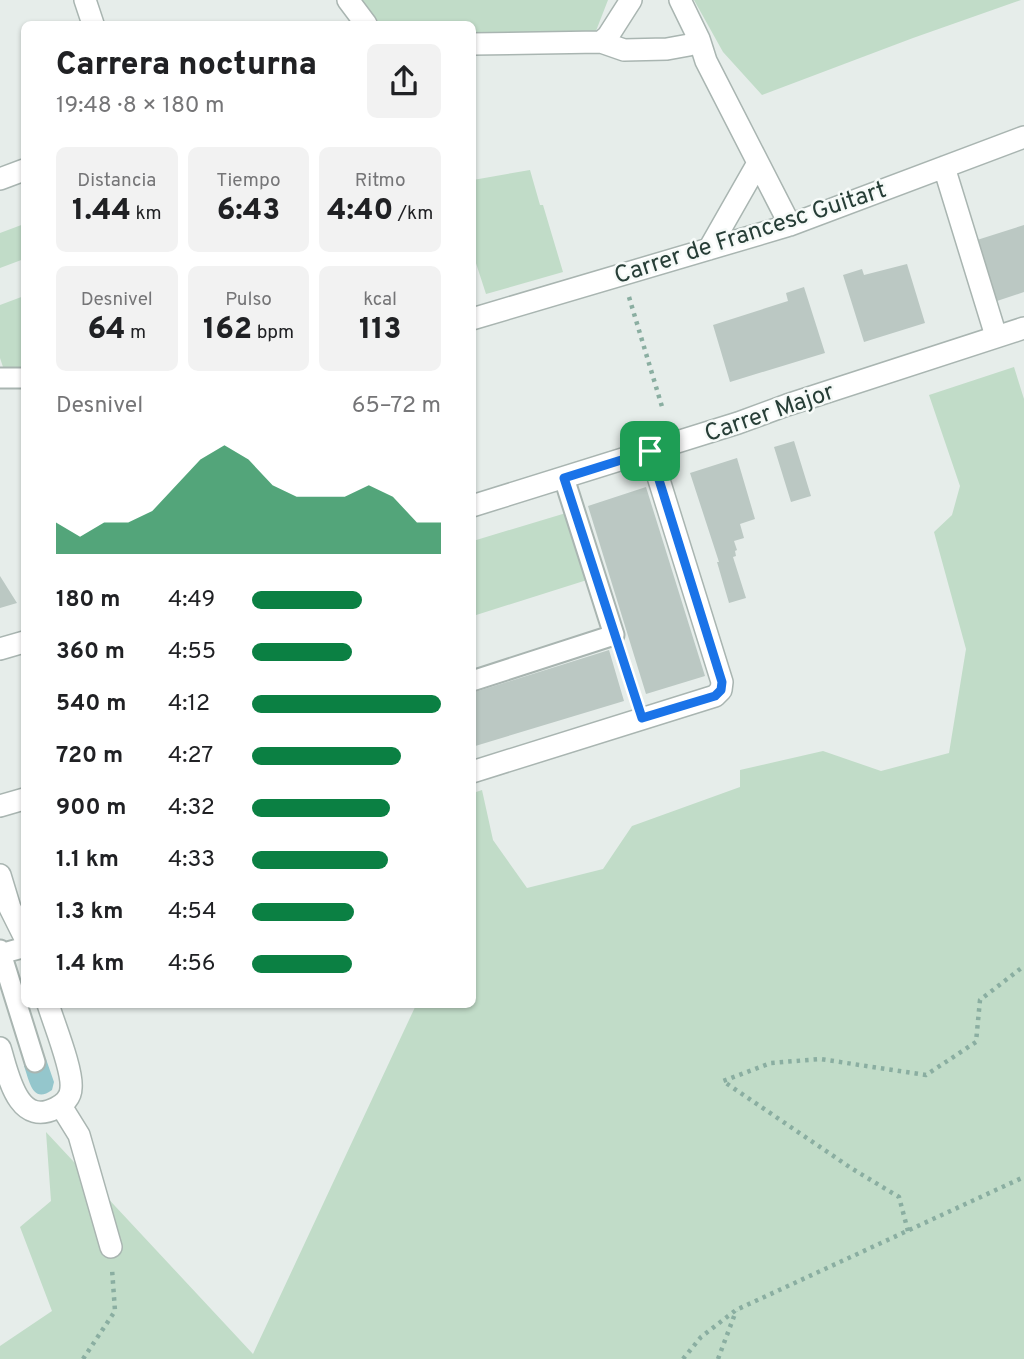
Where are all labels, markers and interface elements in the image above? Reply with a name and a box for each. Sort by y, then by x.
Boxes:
button: share [367,44,441,118]
text: Carrera nocturna [56,46,317,86]
text: 19:48 · 8 × 180 m [56,92,224,121]
text: Distancia [77,169,156,193]
text: Tiempo [216,169,281,193]
text: Ritmo [355,169,406,193]
street label: Carrer de Francesc Guitart [611,176,890,292]
text: 1.44 [72,193,131,230]
text: 6:43 [217,193,280,230]
text: 4:40 [327,193,393,230]
text: km [131,202,162,226]
text: /km [393,202,433,226]
text: Desnivel [81,288,153,312]
text: Pulso [225,288,272,312]
text: kcal [363,288,397,312]
text: 64 [87,312,126,349]
text: 162 [203,312,252,349]
text: 113 [359,312,401,349]
text: m [126,321,146,345]
text: bpm [252,321,294,345]
street label: Carrer Major [701,378,838,450]
text: Desnivel [56,392,143,421]
text: 65–72 m [352,392,441,421]
pin [620,421,680,481]
icon: arrive [631,432,669,470]
text: 180 m [56,586,120,615]
text: 4:49 [168,586,215,615]
text: 360 m [56,638,125,667]
text: 4:55 [168,638,216,667]
text: 540 m [56,690,126,719]
text: 4:12 [168,690,210,719]
text: 720 m [56,742,123,771]
text: 4:27 [168,742,213,771]
text: 900 m [56,794,126,823]
text: 4:32 [168,794,215,823]
text: 1.1 km [56,846,119,875]
text: 4:33 [168,846,215,875]
text: 1.3 km [56,898,123,927]
text: 4:54 [168,898,216,927]
text: 1.4 km [56,950,124,979]
text: 4:56 [168,950,215,979]

